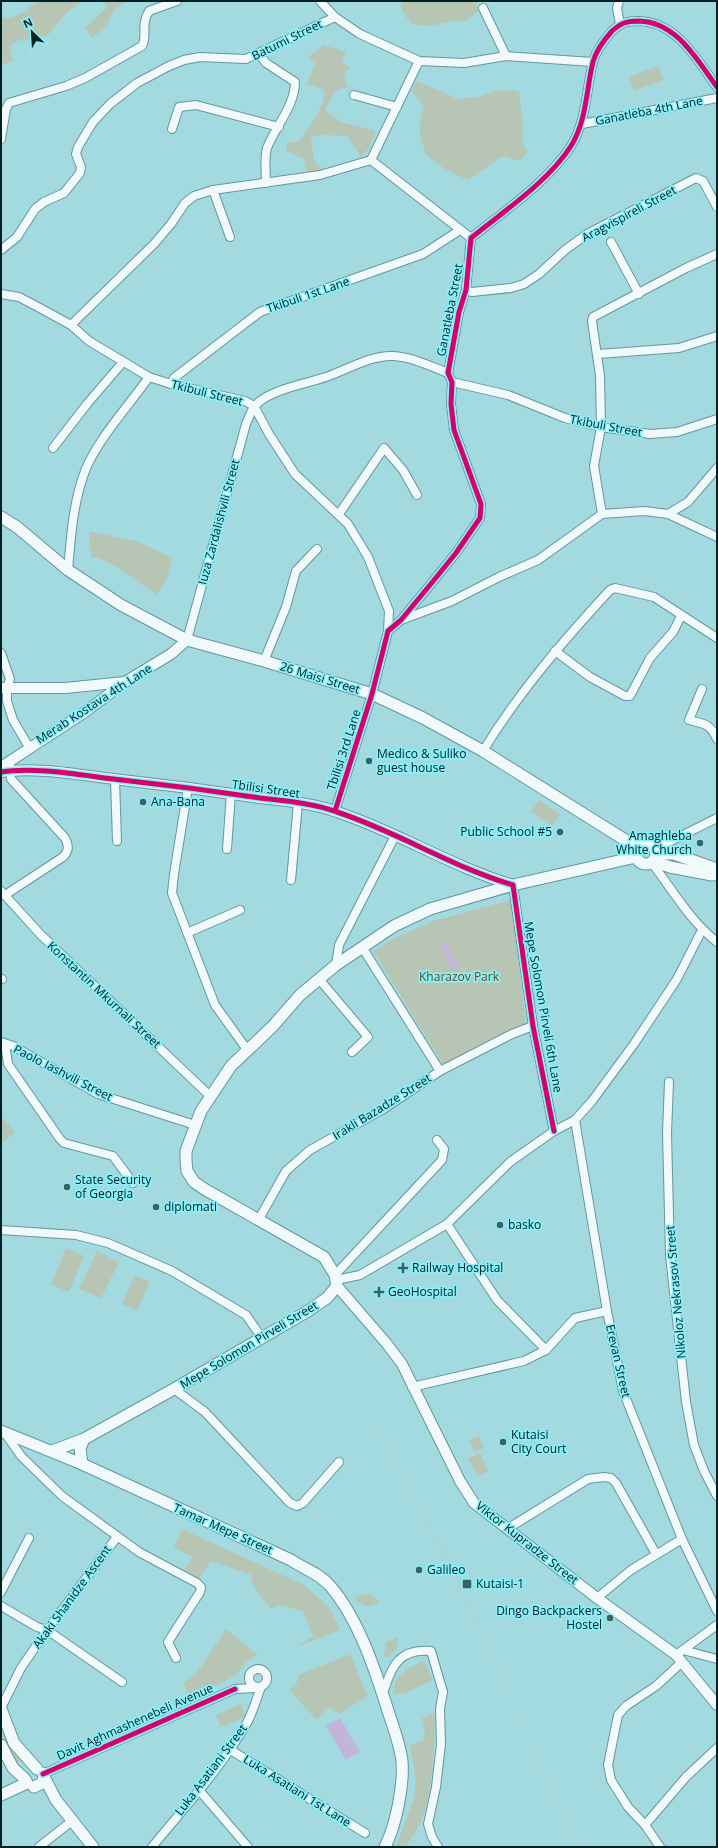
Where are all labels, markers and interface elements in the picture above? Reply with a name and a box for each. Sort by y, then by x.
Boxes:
north arrow [12,12,52,52]
text: N [20,14,35,31]
street label: Batumi Street [249,15,325,64]
street label: Ganatleba 4th Lane [594,92,704,129]
street label: Aragvispireli Street [578,181,679,246]
street label: Ganatleba Street [432,262,467,358]
street label: Tkibuli 1st Lane [264,272,352,317]
street label: Tkibuli Street [169,375,245,410]
street label: Tkibuli Street [568,410,644,441]
street label: Iuza Zardalishvili Street [194,457,243,587]
street label: 26 Maisi Street [278,657,362,698]
street label: Merab Kostava 4th Lane [32,659,155,748]
street label: Tbilisi 3rd Lane [322,707,365,792]
place label: Medico & Suliko guest house [377,745,466,776]
marker: Medico & Suliko guest house [364,756,374,766]
street label: Tbilisi Street [231,775,301,802]
place label: Ana-Bana [151,793,205,810]
marker: Ana-Bana [138,797,148,807]
place label: Public School #5 [460,823,552,840]
marker: Public School #5 [555,827,565,837]
place label: Amaghleba White Church [616,827,692,858]
marker: Amaghleba White Church [695,838,705,848]
street label: Mepe Solomon Pirveli 6th Lane [520,920,567,1094]
street label: Konstantin Mkurnali Street [44,937,165,1052]
park label: Kharazov Park [419,968,500,985]
street label: Paolo Iashvili Street [11,1040,116,1105]
street label: Irakli Bazadze Street [329,1069,434,1144]
place label: State Security of Georgia [75,1171,152,1202]
marker: State Security of Georgia [62,1182,72,1192]
place label: diplomati [164,1198,217,1215]
marker: diplomati [151,1202,161,1212]
place label: basko [508,1216,541,1233]
marker: basko [495,1220,505,1230]
street label: Nikoloz Nekrasov Street [661,1225,690,1359]
place label: Railway Hospital [412,1259,503,1276]
marker: Railway Hospital [397,1262,409,1274]
place label: GeoHospital [388,1283,457,1300]
marker: GeoHospital [373,1286,385,1298]
street label: Mepe Solomon Pirveli Street [177,1297,321,1393]
street label: Erevan Street [602,1322,635,1399]
place label: Kutaisi City Court [511,1426,566,1457]
marker: Kutaisi City Court [498,1437,508,1447]
street label: Viktor Kupradze Street [472,1497,582,1588]
street label: Tamar Mepe Street [171,1499,276,1558]
street label: Akaki Shanidze Ascent [28,1541,115,1652]
place label: Galileo [427,1561,465,1578]
marker: Galileo [414,1565,424,1575]
place label: Kutaisi-1 [476,1575,524,1592]
marker: Kutaisi-1 [461,1578,473,1590]
place label: Dingo Backpackers Hostel [496,1602,602,1633]
marker: Dingo Backpackers Hostel [605,1613,615,1623]
street label: Davit Aghmashenebeli Avenue [54,1679,216,1764]
street label: Luka Asatiani Street [171,1720,251,1819]
street label: Luka Asatiani 1st Lane [240,1750,355,1831]

